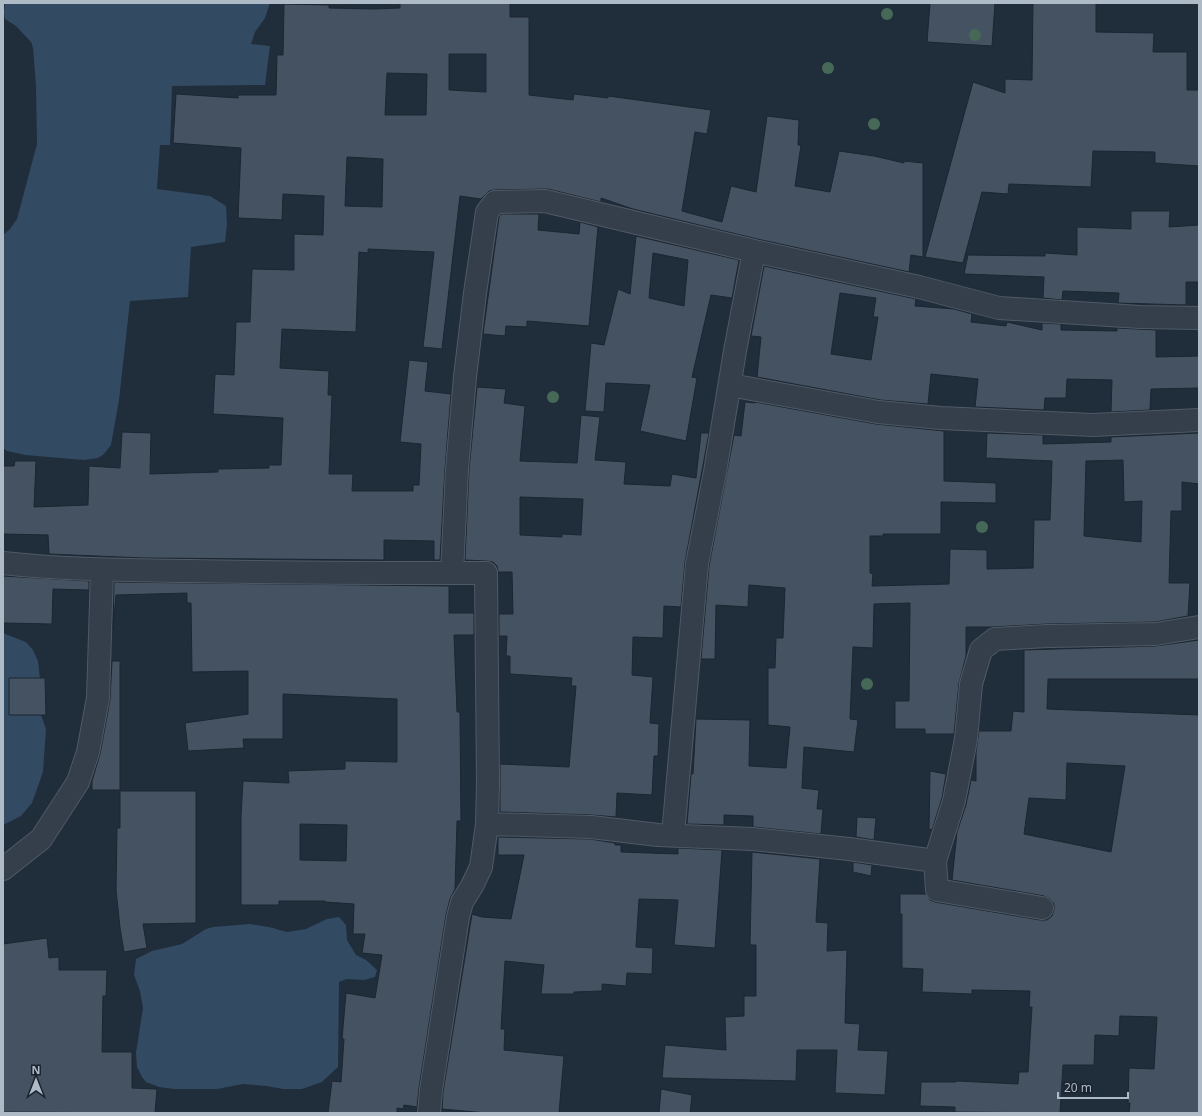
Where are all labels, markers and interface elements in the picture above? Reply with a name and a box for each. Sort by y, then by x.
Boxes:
north arrow [16,1060,56,1100]
text: N [32,1062,40,1077]
scale bar [1058,1074,1128,1100]
text: 20 m [1064,1079,1092,1096]

